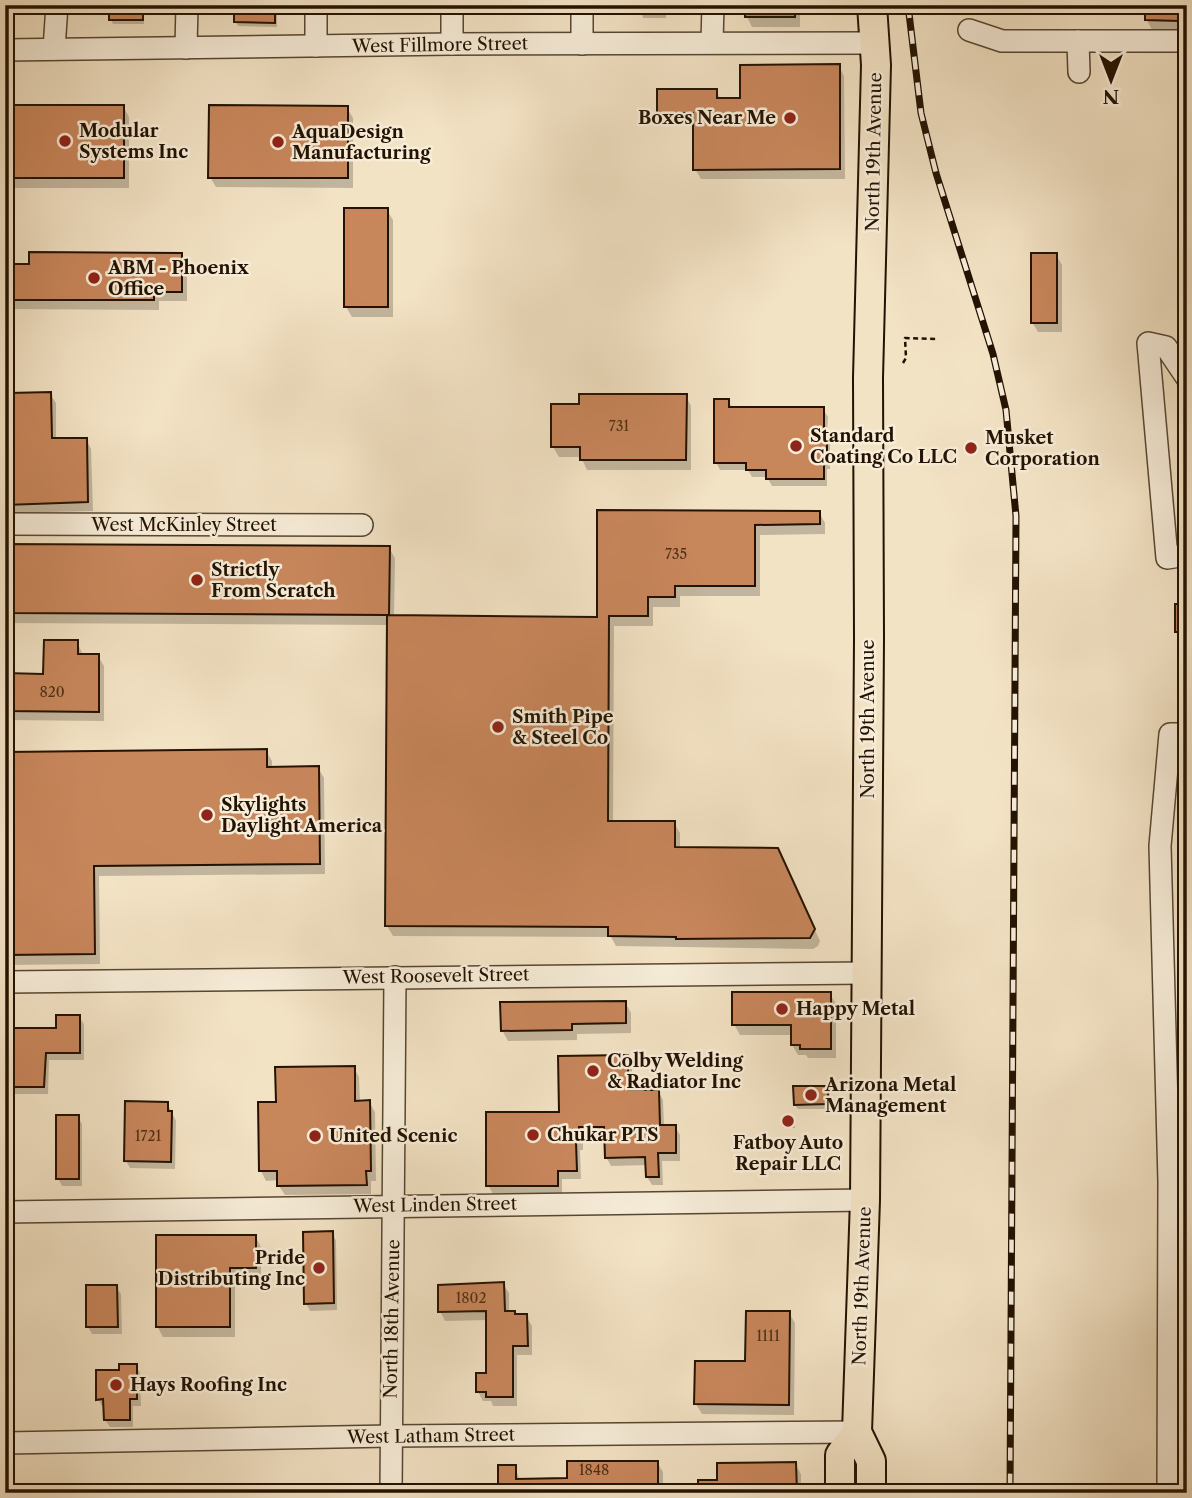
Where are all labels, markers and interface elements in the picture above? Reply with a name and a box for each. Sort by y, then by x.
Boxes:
street label: West Fillmore Street [351,32,529,58]
north arrow [1076,46,1146,116]
street label: North 19th Avenue [862,72,886,232]
text: N [1103,85,1119,108]
place label: Boxes Near Me [638,107,776,129]
marker: Boxes Near Me [782,110,798,126]
place label: Modular Systems Inc [79,120,188,163]
place label: AquaDesign Manufacturing [291,121,431,164]
marker: Modular Systems Inc [57,133,73,149]
marker: AquaDesign Manufacturing [270,134,286,150]
place label: ABM - Phoenix Office [107,257,249,300]
marker: ABM - Phoenix Office [86,270,102,286]
house number: 731 [609,417,629,435]
place label: Standard Coating Co LLC [810,425,957,468]
place label: Musket Corporation [985,427,1100,470]
marker: Standard Coating Co LLC [788,438,804,454]
marker: Musket Corporation [963,440,979,456]
street label: West McKinley Street [90,514,277,536]
house number: 735 [665,545,687,563]
place label: Strictly From Scratch [211,559,336,602]
marker: Strictly From Scratch [189,572,205,588]
street label: North 19th Avenue [857,639,879,799]
house number: 820 [39,683,65,701]
place label: Smith Pipe & Steel Co [512,706,614,749]
marker: Smith Pipe & Steel Co [490,719,506,735]
place label: Skylights Daylight America [221,794,383,837]
marker: Skylights Daylight America [199,807,215,823]
street label: West Roosevelt Street [341,963,530,989]
place label: Happy Metal [796,998,915,1020]
marker: Happy Metal [774,1001,790,1017]
place label: Colby Welding & Radiator Inc [607,1050,744,1093]
marker: Colby Welding & Radiator Inc [585,1063,601,1079]
place label: Arizona Metal Management [824,1074,956,1117]
marker: Arizona Metal Management [803,1087,819,1103]
marker: Fatboy Auto Repair LLC [780,1113,796,1129]
place label: Chukar PTS [547,1124,659,1146]
place label: United Scenic [329,1125,457,1147]
house number: 1721 [135,1127,161,1145]
marker: Chukar PTS [525,1127,541,1143]
marker: United Scenic [307,1128,323,1144]
place label: Fatboy Auto Repair LLC [733,1132,843,1175]
street label: West Linden Street [352,1193,518,1217]
street label: North 19th Avenue [848,1206,876,1366]
street label: North 18th Avenue [380,1239,404,1399]
place label: Pride Distributing Inc [158,1247,305,1290]
marker: Pride Distributing Inc [311,1260,327,1276]
house number: 1802 [455,1289,487,1307]
house number: 1111 [756,1327,780,1345]
place label: Hays Roofing Inc [130,1374,287,1396]
marker: Hays Roofing Inc [108,1377,124,1393]
street label: West Latham Street [346,1424,516,1448]
house number: 1848 [579,1461,609,1479]

